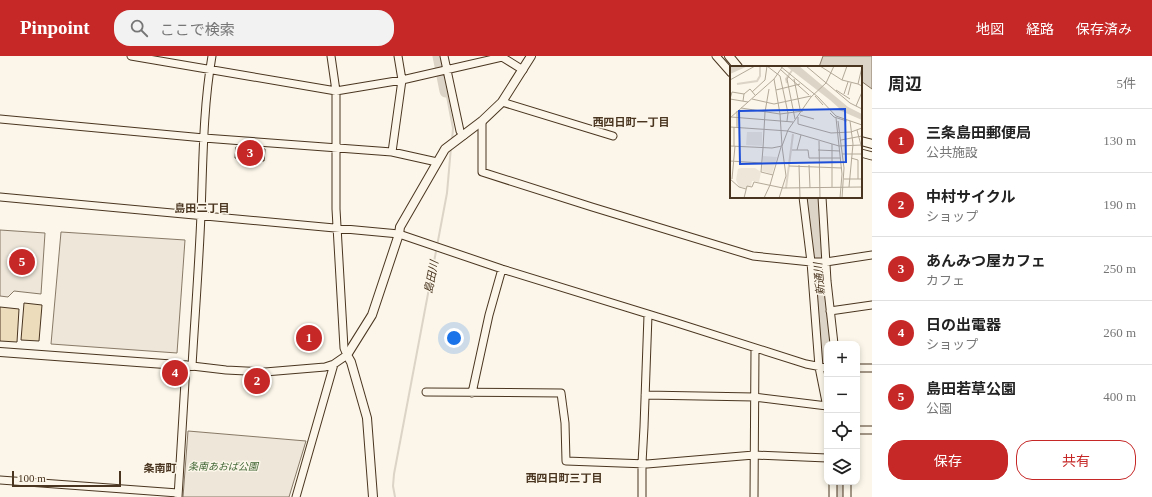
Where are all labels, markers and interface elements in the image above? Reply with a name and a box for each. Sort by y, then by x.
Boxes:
search box [114,10,394,46]
text: Pinpoint [20,17,90,38]
icon: search [128,17,150,39]
text: ここで検索 [160,22,235,38]
text: 地図 [976,22,1004,37]
text: 経路 [1026,22,1054,37]
text: 保存済み [1076,22,1132,37]
inset map [730,66,862,198]
text: 周辺 [888,75,922,94]
text: 5件 [1116,76,1136,91]
district label: 西四日町一丁目 [593,116,670,128]
text: 三条島田郵便局 [926,125,1031,141]
text: 1 [898,133,904,148]
text: 130 m [1103,133,1136,148]
pin: 3 [237,138,263,168]
text: 公共施設 [926,145,978,160]
text: 中村サイクル [926,189,1015,205]
text: 2 [898,197,904,212]
text: 190 m [1103,197,1136,212]
district label: 島田二丁目 [175,202,230,214]
text: ショップ [926,209,978,224]
pin: 5 [9,247,35,277]
text: あんみつ屋カフェ [926,253,1046,269]
water label: 島田川 [422,259,440,294]
water label: 新通川 [811,261,826,296]
text: 3 [898,261,904,276]
text: 250 m [1103,261,1136,276]
text: カフェ [926,273,965,288]
text: 日の出電器 [926,317,1001,333]
pin: 1 [296,323,322,353]
text: 4 [898,325,904,340]
text: 260 m [1103,325,1136,340]
your location [444,328,464,348]
text: ショップ [926,337,978,352]
map controls [824,341,860,485]
button: + [824,341,860,377]
pin: 4 [162,358,188,388]
pin: 2 [244,366,270,396]
button: − [824,377,860,413]
text: 島田若草公園 [926,381,1016,397]
text: 5 [898,389,904,404]
text: 400 m [1103,389,1136,404]
text: 公園 [926,401,952,416]
button: locate [824,413,860,449]
button: 保存 [888,440,1008,480]
button: 共有 [1016,440,1136,480]
button: layers [824,449,860,485]
park label: 条南あおば公園 [188,461,260,472]
district label: 条南町 [144,462,177,474]
scale bar [12,469,121,488]
text: 100 m [18,472,46,484]
district label: 西四日町三丁目 [526,472,603,484]

